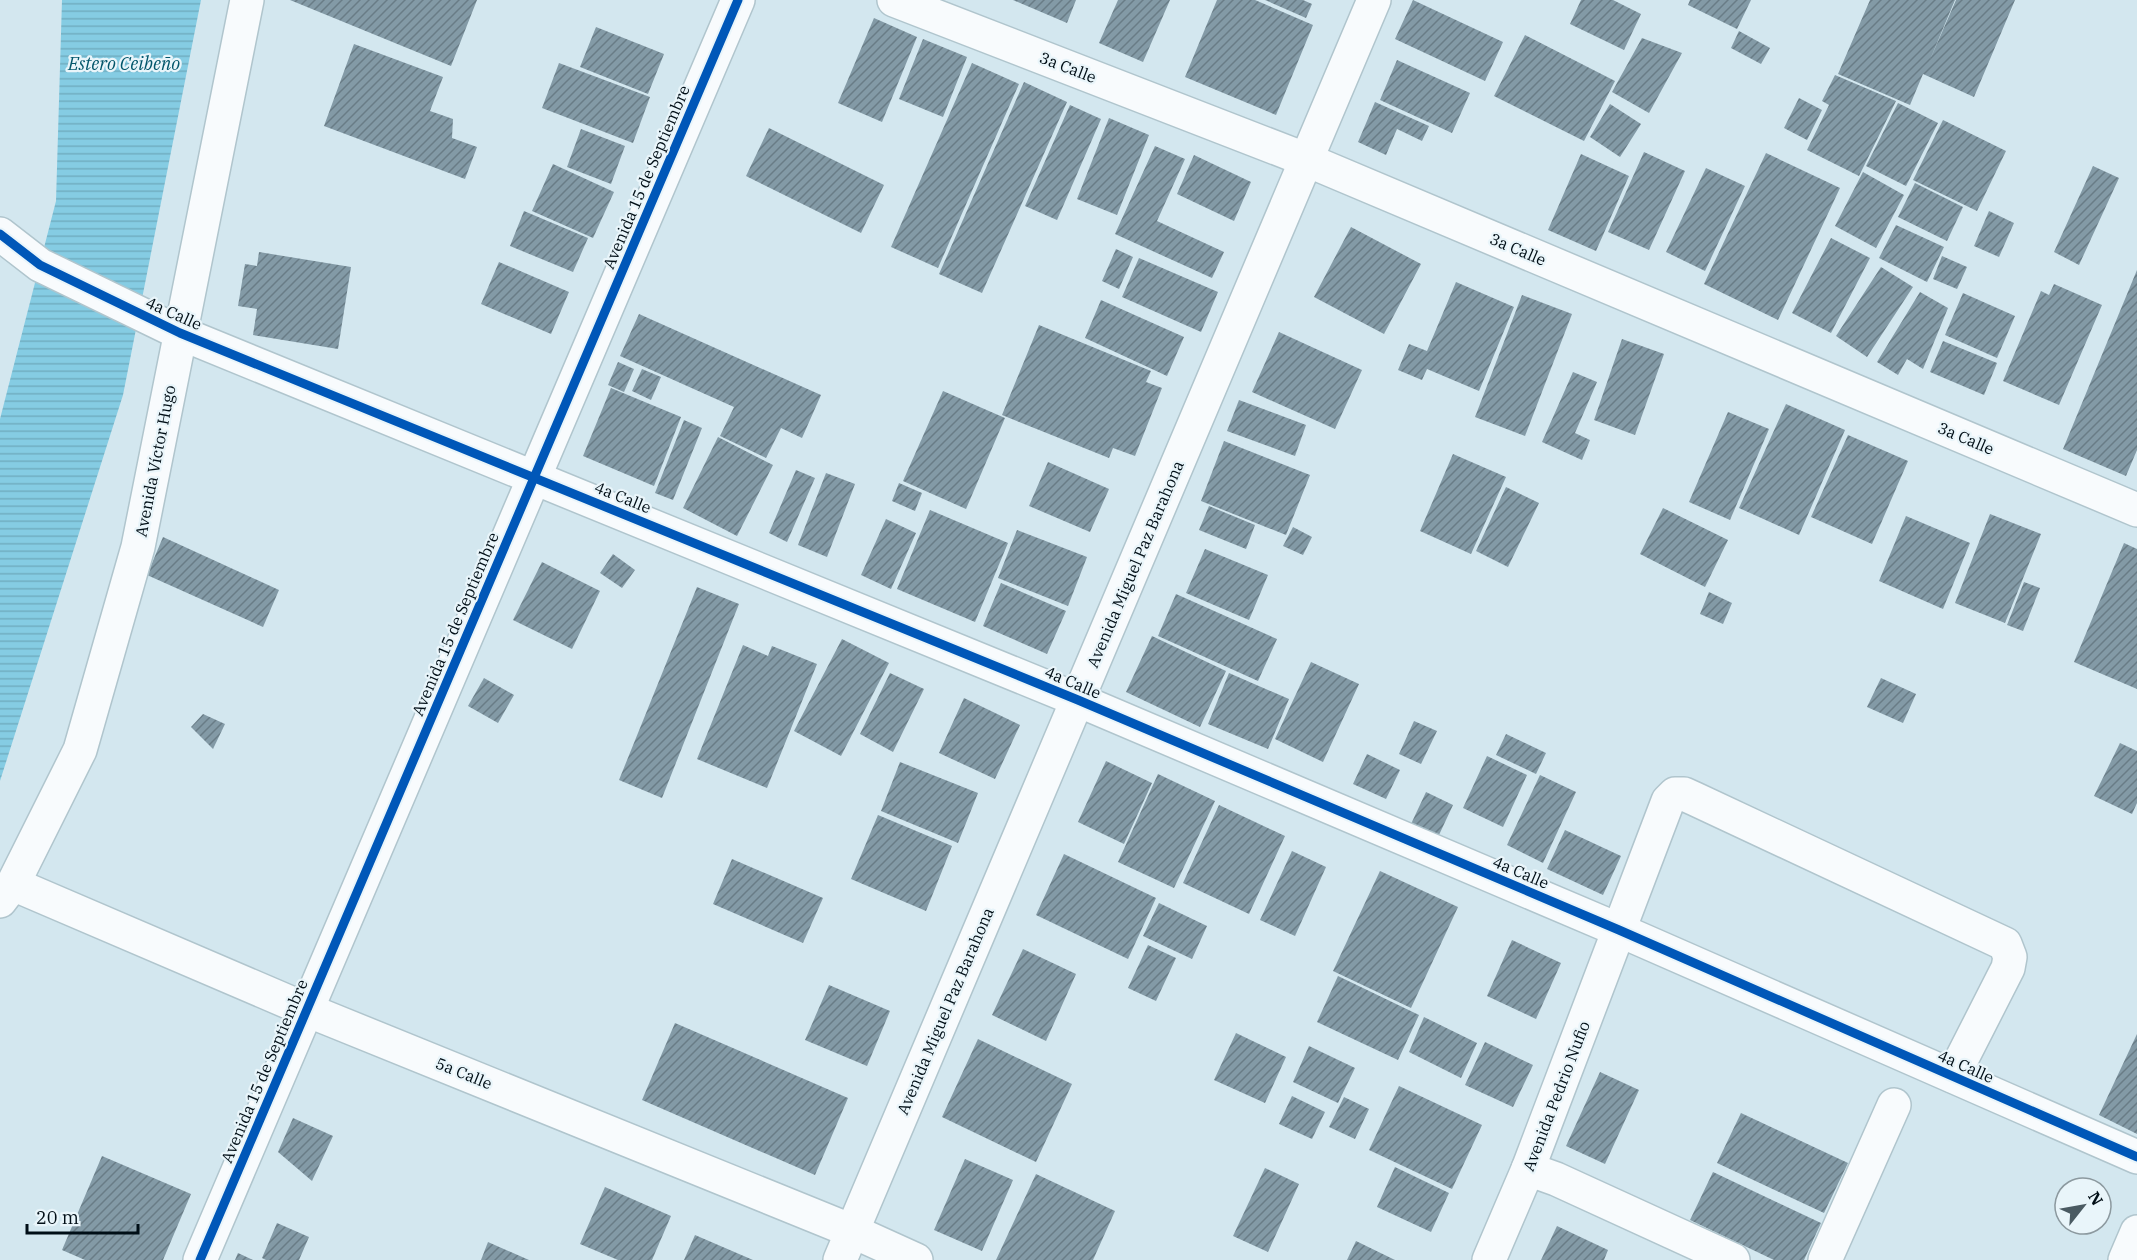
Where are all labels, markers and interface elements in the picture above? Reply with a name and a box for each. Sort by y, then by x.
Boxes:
street label: 3a Calle [1037,47,1099,87]
water label: Estero Ceibeño [67,52,180,75]
street label: Avenida 15 de Septiembre [598,82,694,272]
street label: 3a Calle [1487,228,1549,270]
street label: 4a Calle [143,292,205,334]
street label: Avenida Víctor Hugo [130,383,180,539]
street label: 3a Calle [1935,417,1997,459]
street label: Avenida Miguel Paz Barahona [1082,457,1188,671]
street label: 4a Calle [592,477,654,517]
street label: Avenida 15 de Septiembre [407,529,503,719]
street label: 4a Calle [1042,661,1104,703]
street label: 4a Calle [1490,851,1552,893]
street label: Avenida Miguel Paz Barahona [892,904,998,1118]
street label: Avenida 15 de Septiembre [216,976,312,1166]
street label: Avenida Pedrio Nufio [1518,1018,1594,1174]
street label: 4a Calle [1935,1045,1997,1087]
street label: 5a Calle [433,1053,495,1093]
north arrow [2053,1176,2113,1236]
text: N [2084,1188,2108,1209]
scale bar [27,1197,138,1235]
text: 20 m [36,1206,79,1229]

